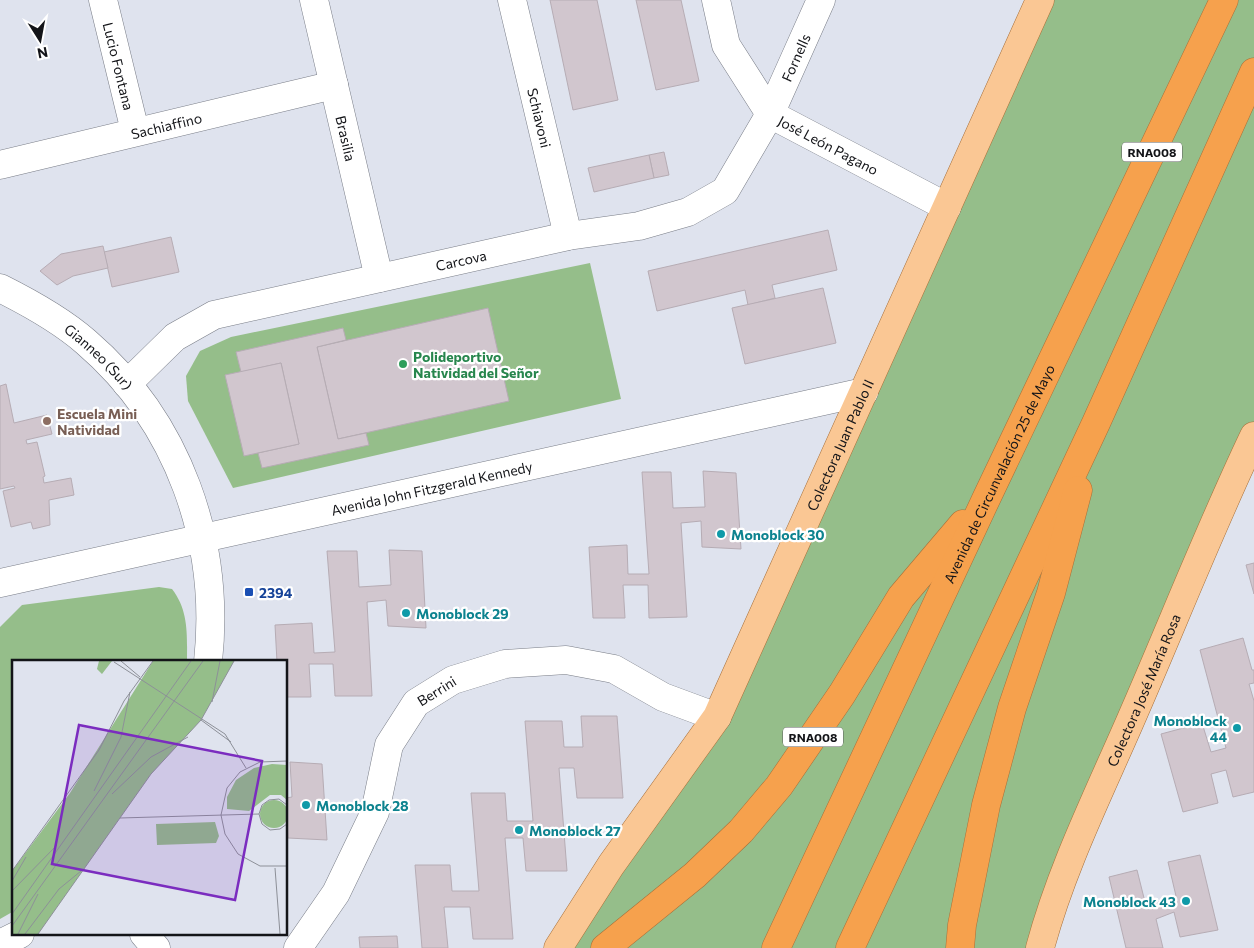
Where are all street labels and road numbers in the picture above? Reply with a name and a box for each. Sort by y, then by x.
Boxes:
street label: Lucio Fontana [100,20,138,112]
street label: Fornells [777,31,813,84]
street label: Schiavoni [525,86,555,149]
street label: Sachiaffino [129,108,203,142]
street label: José León Pagano [776,111,881,178]
street label: Brasilia [333,114,360,163]
road number: RNA008 [1122,142,1182,162]
street label: Carcova [434,246,488,274]
street label: Gianneo (Sur) [61,320,137,393]
street label: Avenida de Circunvalación 25 de Mayo [940,361,1058,586]
street label: Colectora Juan Pablo II [803,377,877,513]
street label: Avenida John Fitzgerald Kennedy [329,457,534,518]
street label: Colectora José María Rosa [1103,611,1183,769]
street label: Berrini [414,672,459,709]
road number: RNA008 [783,728,843,746]

